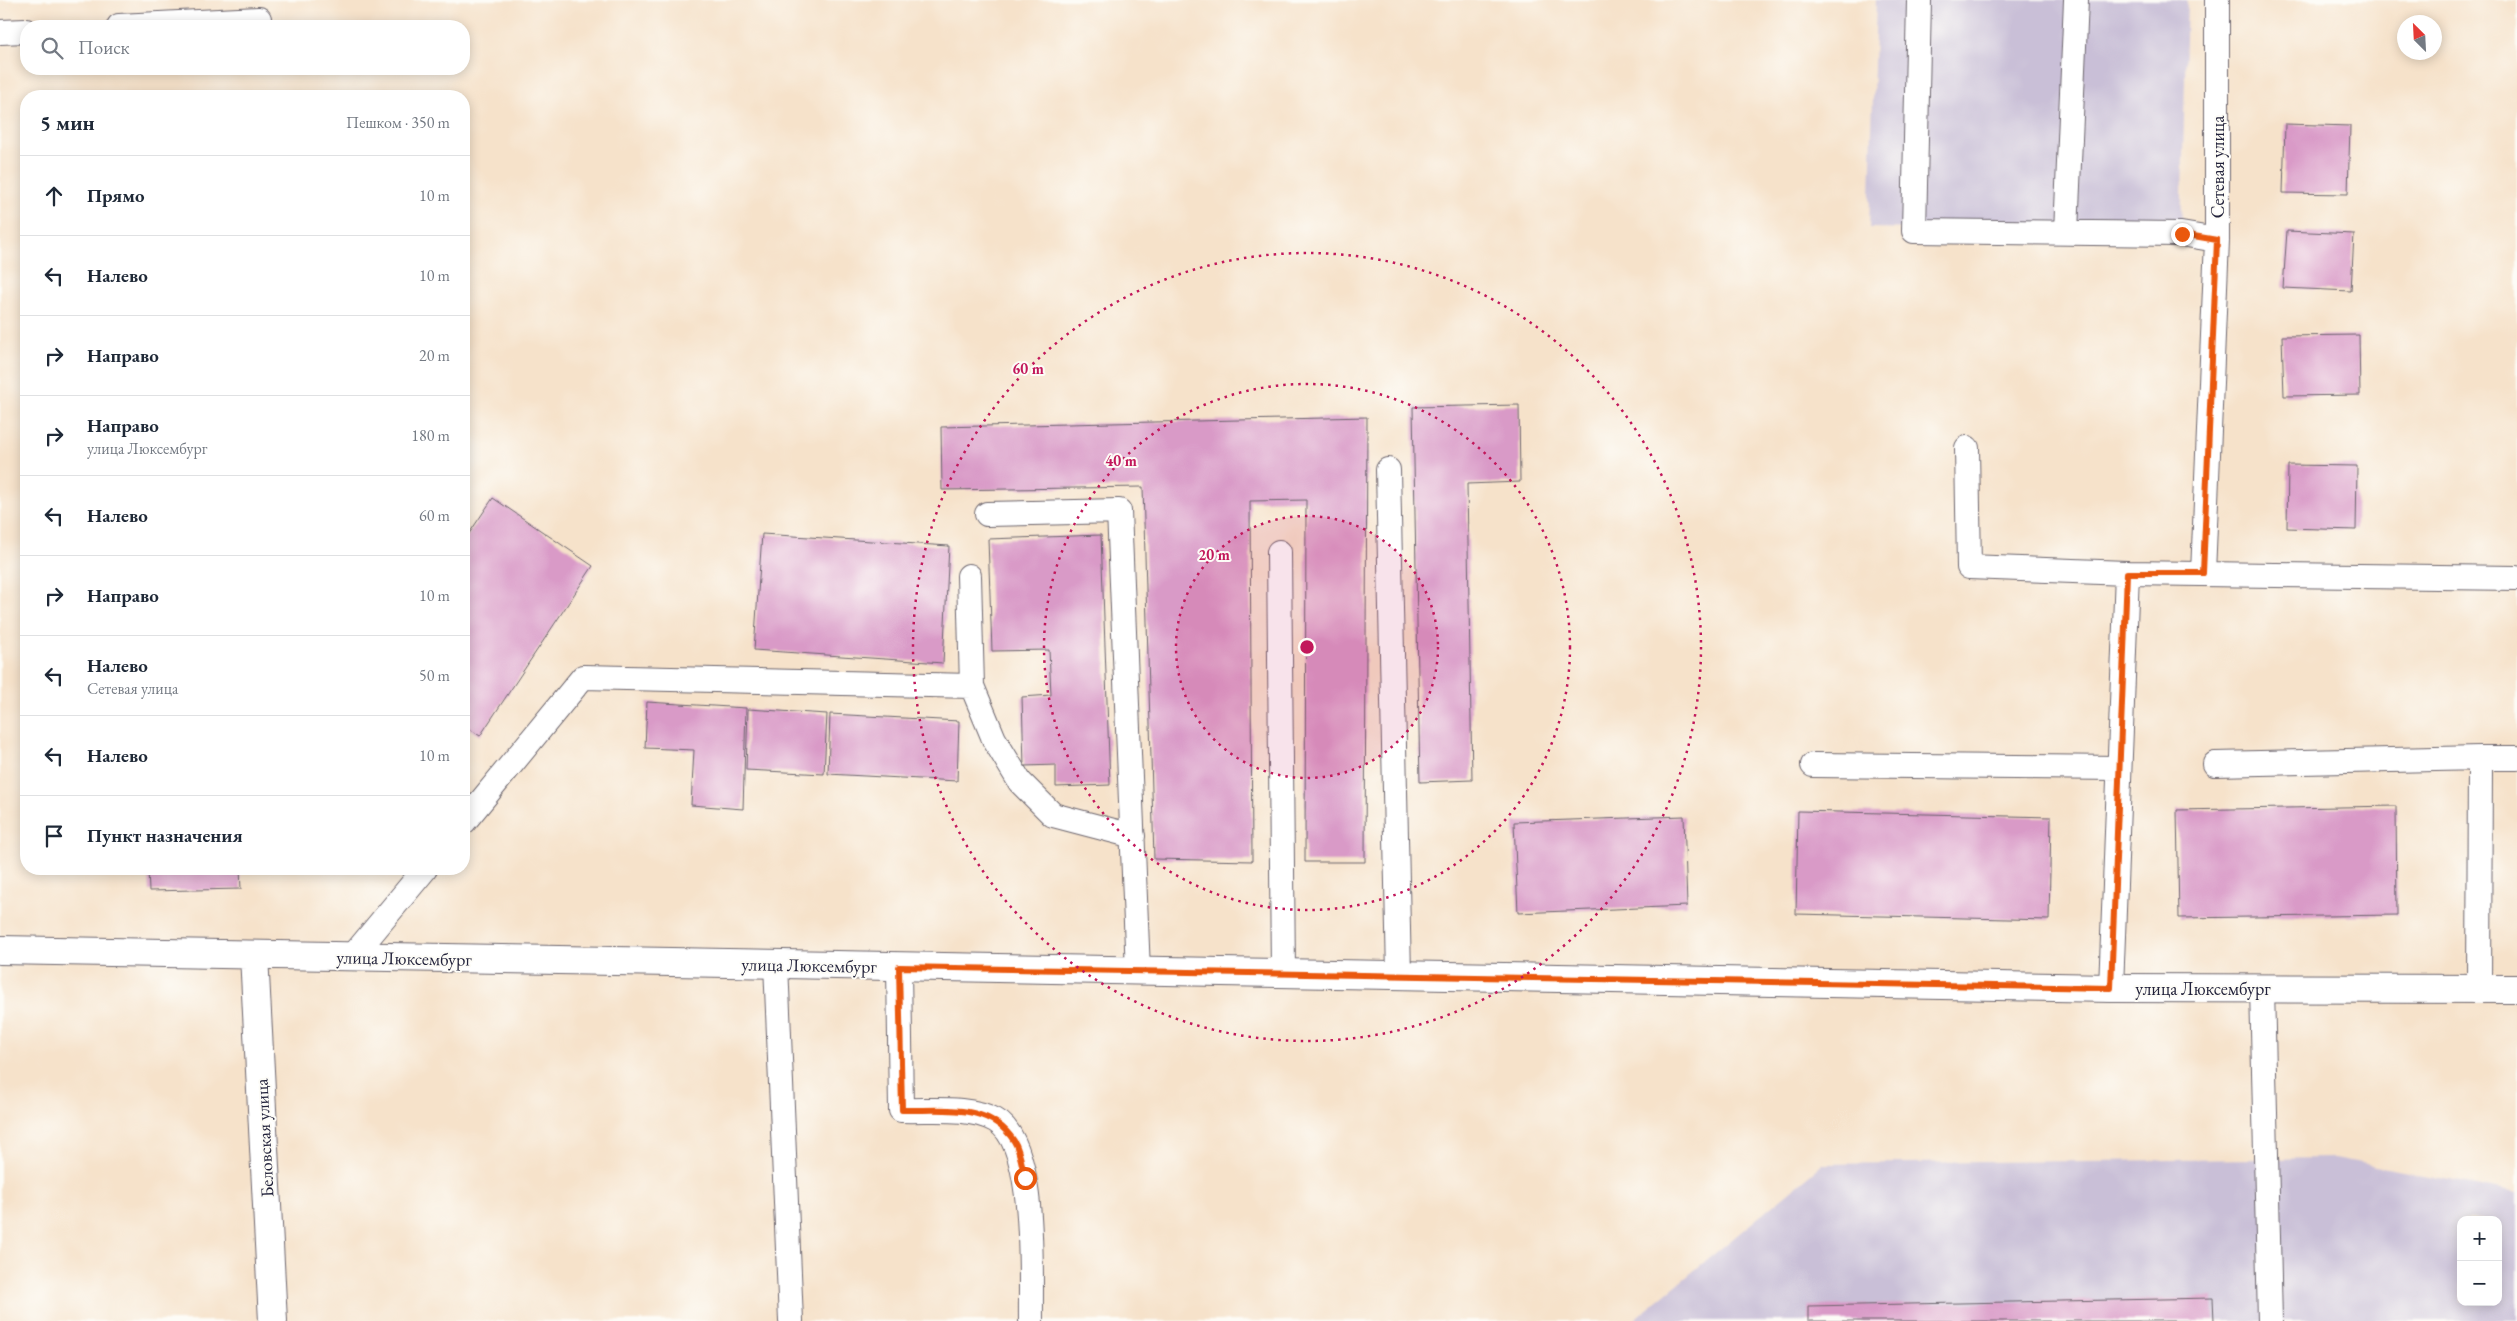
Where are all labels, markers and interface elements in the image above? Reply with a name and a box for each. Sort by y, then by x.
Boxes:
north arrow [2397,15,2442,60]
search box [20,20,470,75]
icon: search [38,34,66,62]
text: Поиск [78,35,130,60]
text: 5 мин [40,109,95,136]
text: Пешком · 350 m [346,112,450,133]
street label: Сетевая улица [2206,115,2229,218]
icon: ahead [40,182,68,210]
text: Прямо [87,183,145,208]
text: 10 m [419,185,450,206]
route end [2171,223,2194,246]
icon: left [40,262,68,290]
text: Налево [87,263,148,288]
text: 10 m [419,265,450,286]
icon: right [40,342,68,370]
text: Направо [87,343,159,368]
text: 20 m [419,345,450,366]
text: 60 m [1012,359,1044,378]
text: Направо [87,413,159,438]
icon: right [40,422,68,450]
text: 180 m [411,425,450,446]
text: улица Люксембург [87,438,207,459]
text: 40 m [1105,451,1137,470]
icon: left [40,502,68,530]
text: Налево [87,503,148,528]
text: 60 m [419,505,450,526]
text: 20 m [1198,545,1230,564]
icon: right [40,582,68,610]
text: Направо [87,583,159,608]
text: 10 m [419,585,450,606]
centre of rings [1298,638,1316,656]
text: Налево [87,653,148,678]
icon: left [40,662,68,690]
text: 50 m [419,665,450,686]
text: Сетевая улица [87,678,178,699]
icon: left [40,742,68,770]
text: Налево [87,743,148,768]
text: 10 m [419,745,450,766]
icon: arrive [40,822,68,850]
text: Пункт назначения [87,823,243,848]
street label: улица Люксембург [336,945,473,971]
street label: улица Люксембург [741,952,878,978]
street label: улица Люксембург [2135,977,2271,1000]
street label: Беловская улица [249,1077,279,1198]
route start [1014,1167,1037,1190]
map controls [2457,1216,2502,1306]
button: + [2457,1216,2502,1261]
button: − [2457,1261,2502,1306]

